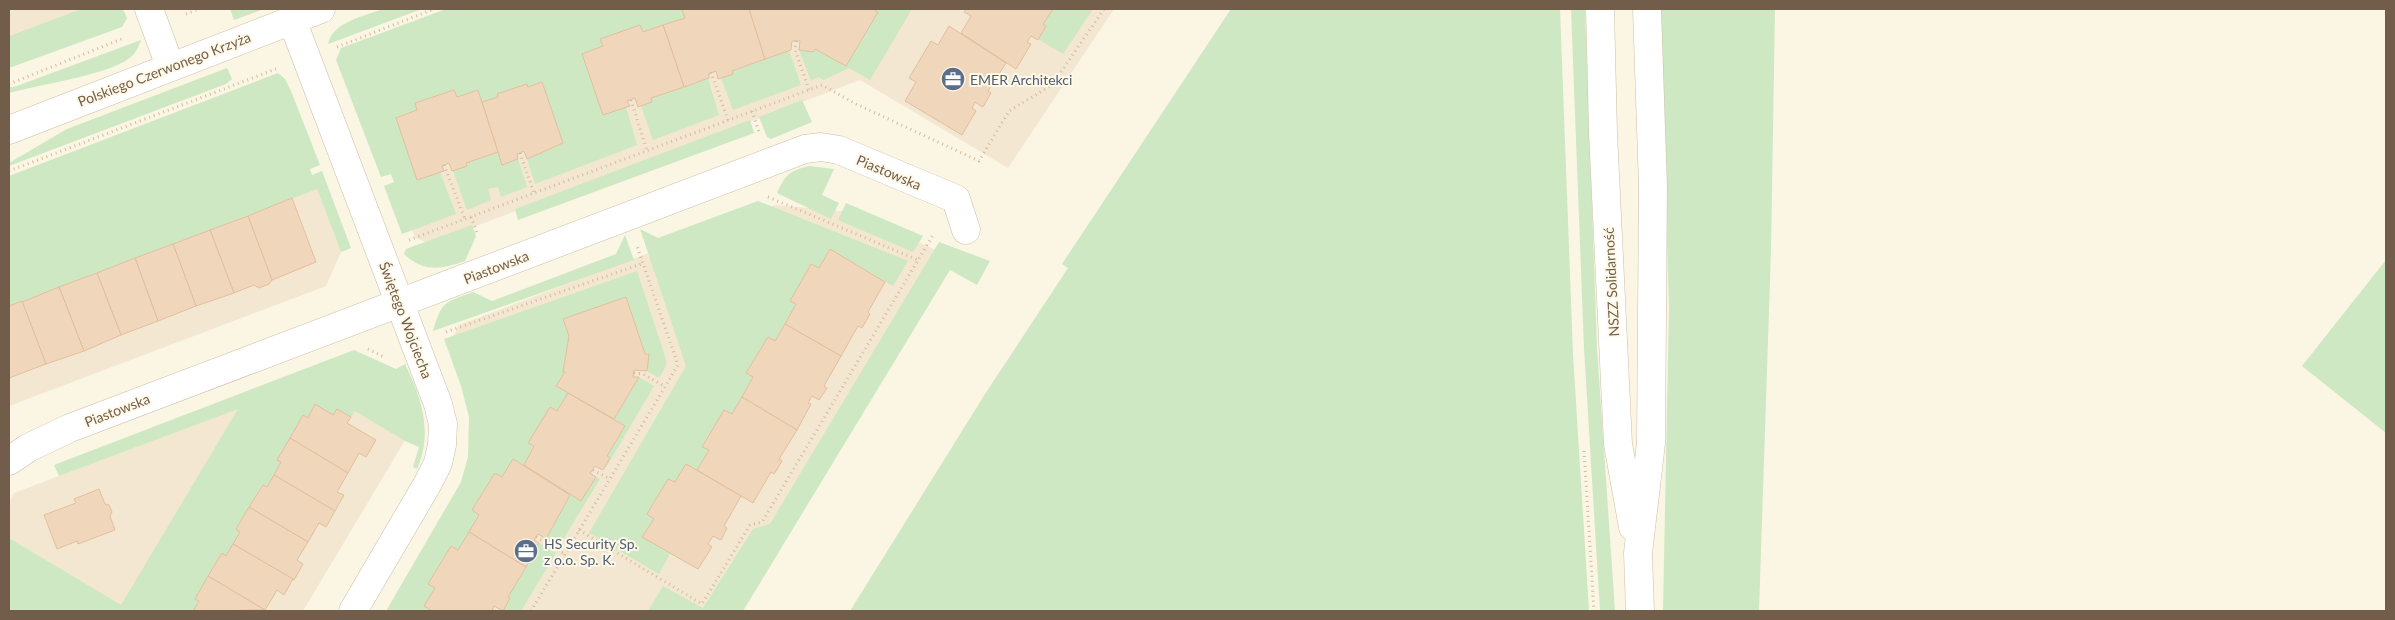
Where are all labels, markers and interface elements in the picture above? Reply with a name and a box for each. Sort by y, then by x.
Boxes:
street label: Polskiego Czerwonego Krzyża [75,28,253,110]
office icon: EMER Architekci [940,66,966,92]
place label: EMER Architekci [970,71,1072,88]
street label: Piastowska [854,151,924,193]
street label: NSZZ Solidarność [1600,227,1622,337]
street label: Piastowska [461,247,531,287]
street label: Świętego Wojciecha [376,259,436,381]
street label: Piastowska [82,390,152,430]
place label: HS Security Sp. z o.o. Sp. K. [544,535,638,568]
office icon: HS Security Sp. z o.o. Sp. K. [513,538,539,564]

